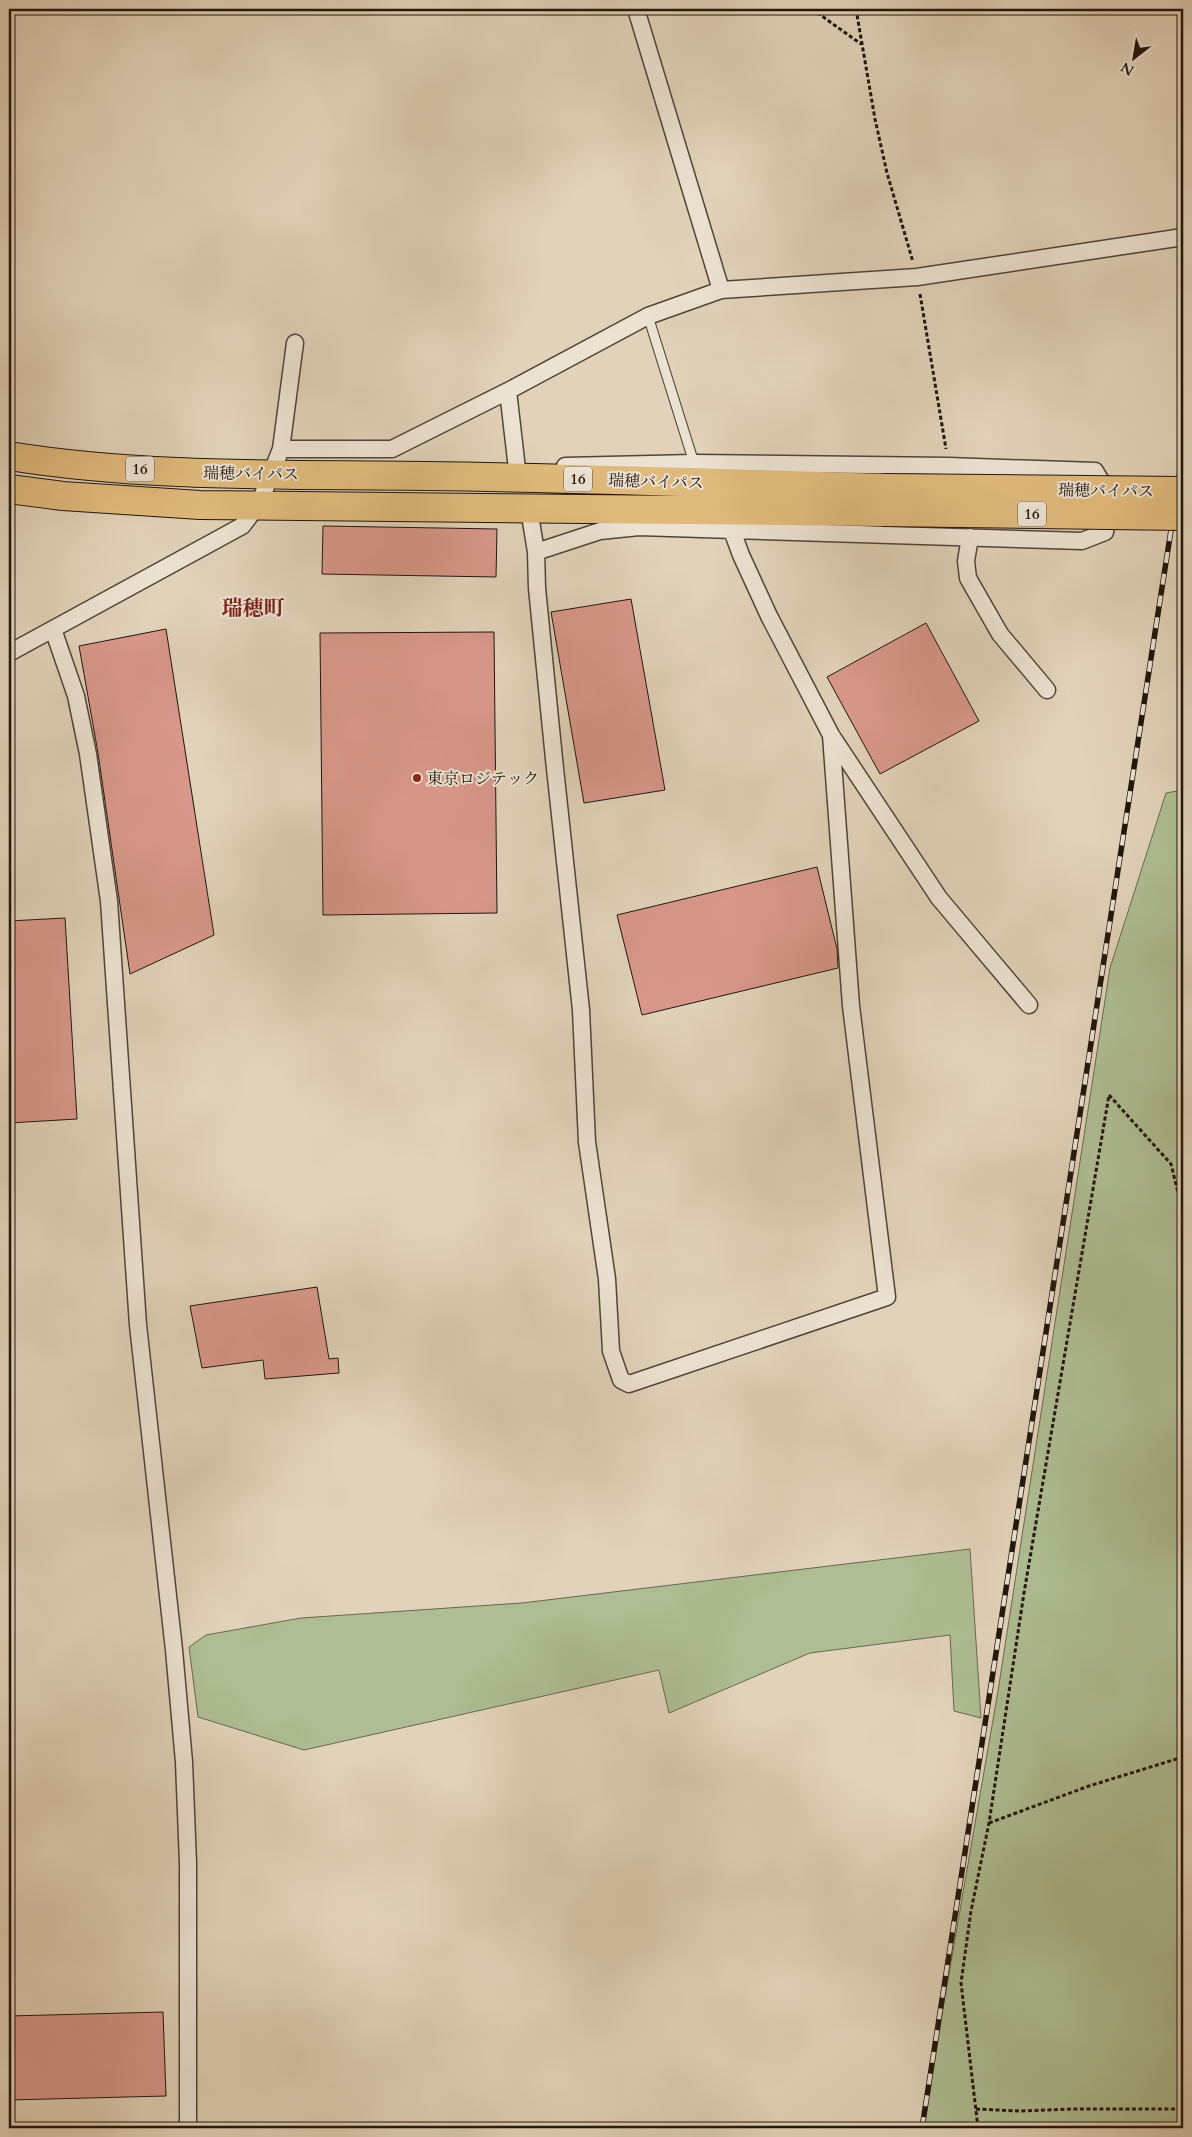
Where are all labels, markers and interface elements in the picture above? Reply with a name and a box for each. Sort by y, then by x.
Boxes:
north arrow [1110,32,1160,82]
text: N [1117,57,1138,80]
road number: 16 [126,456,154,482]
street label: 瑞穂バイパス [203,462,299,486]
road number: 16 [564,466,592,492]
street label: 瑞穂バイパス [608,469,704,495]
street label: 瑞穂バイパス [1058,479,1154,503]
road number: 16 [1018,502,1046,526]
district label: 瑞穂町 [222,594,285,623]
place label: 東京ロジテック [427,768,539,790]
marker: 東京ロジテック [411,772,423,784]

